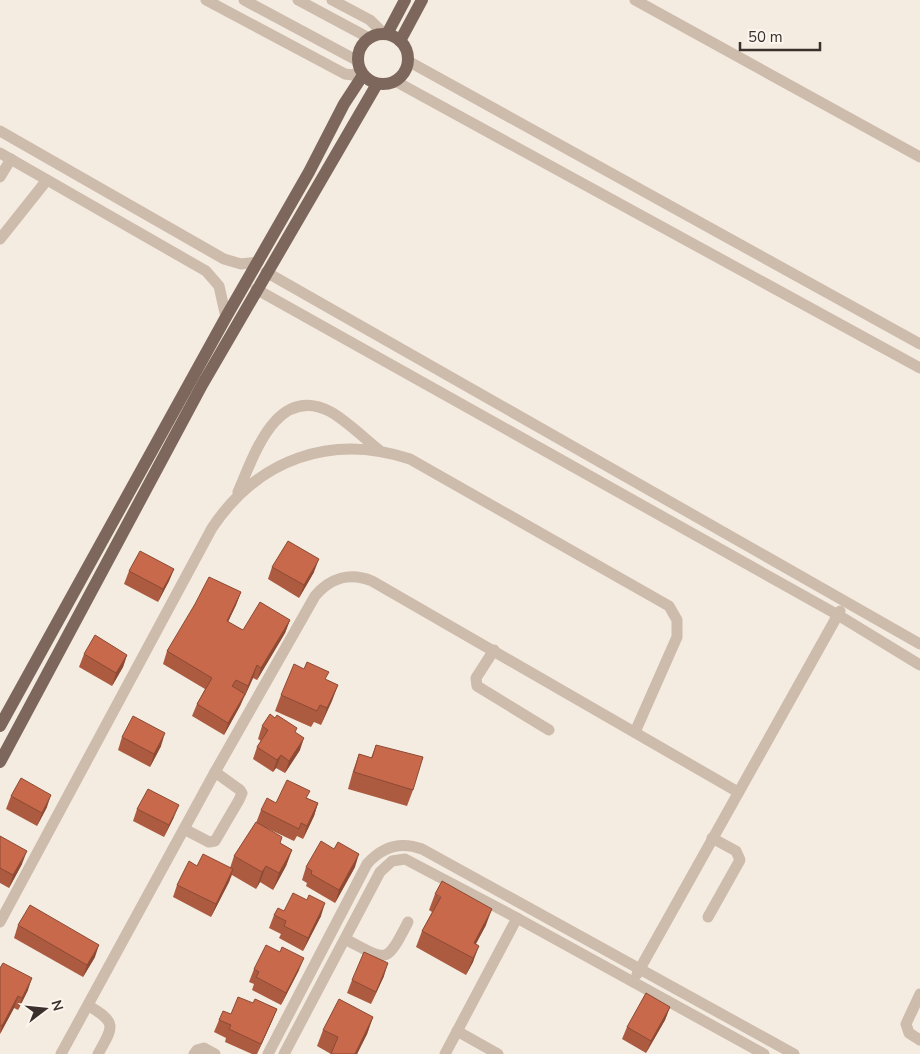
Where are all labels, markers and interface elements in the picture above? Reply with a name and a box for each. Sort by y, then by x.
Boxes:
scale bar [740,20,820,52]
text: 50 m [748,27,783,47]
north arrow [20,984,70,1034]
text: N [46,998,68,1013]

